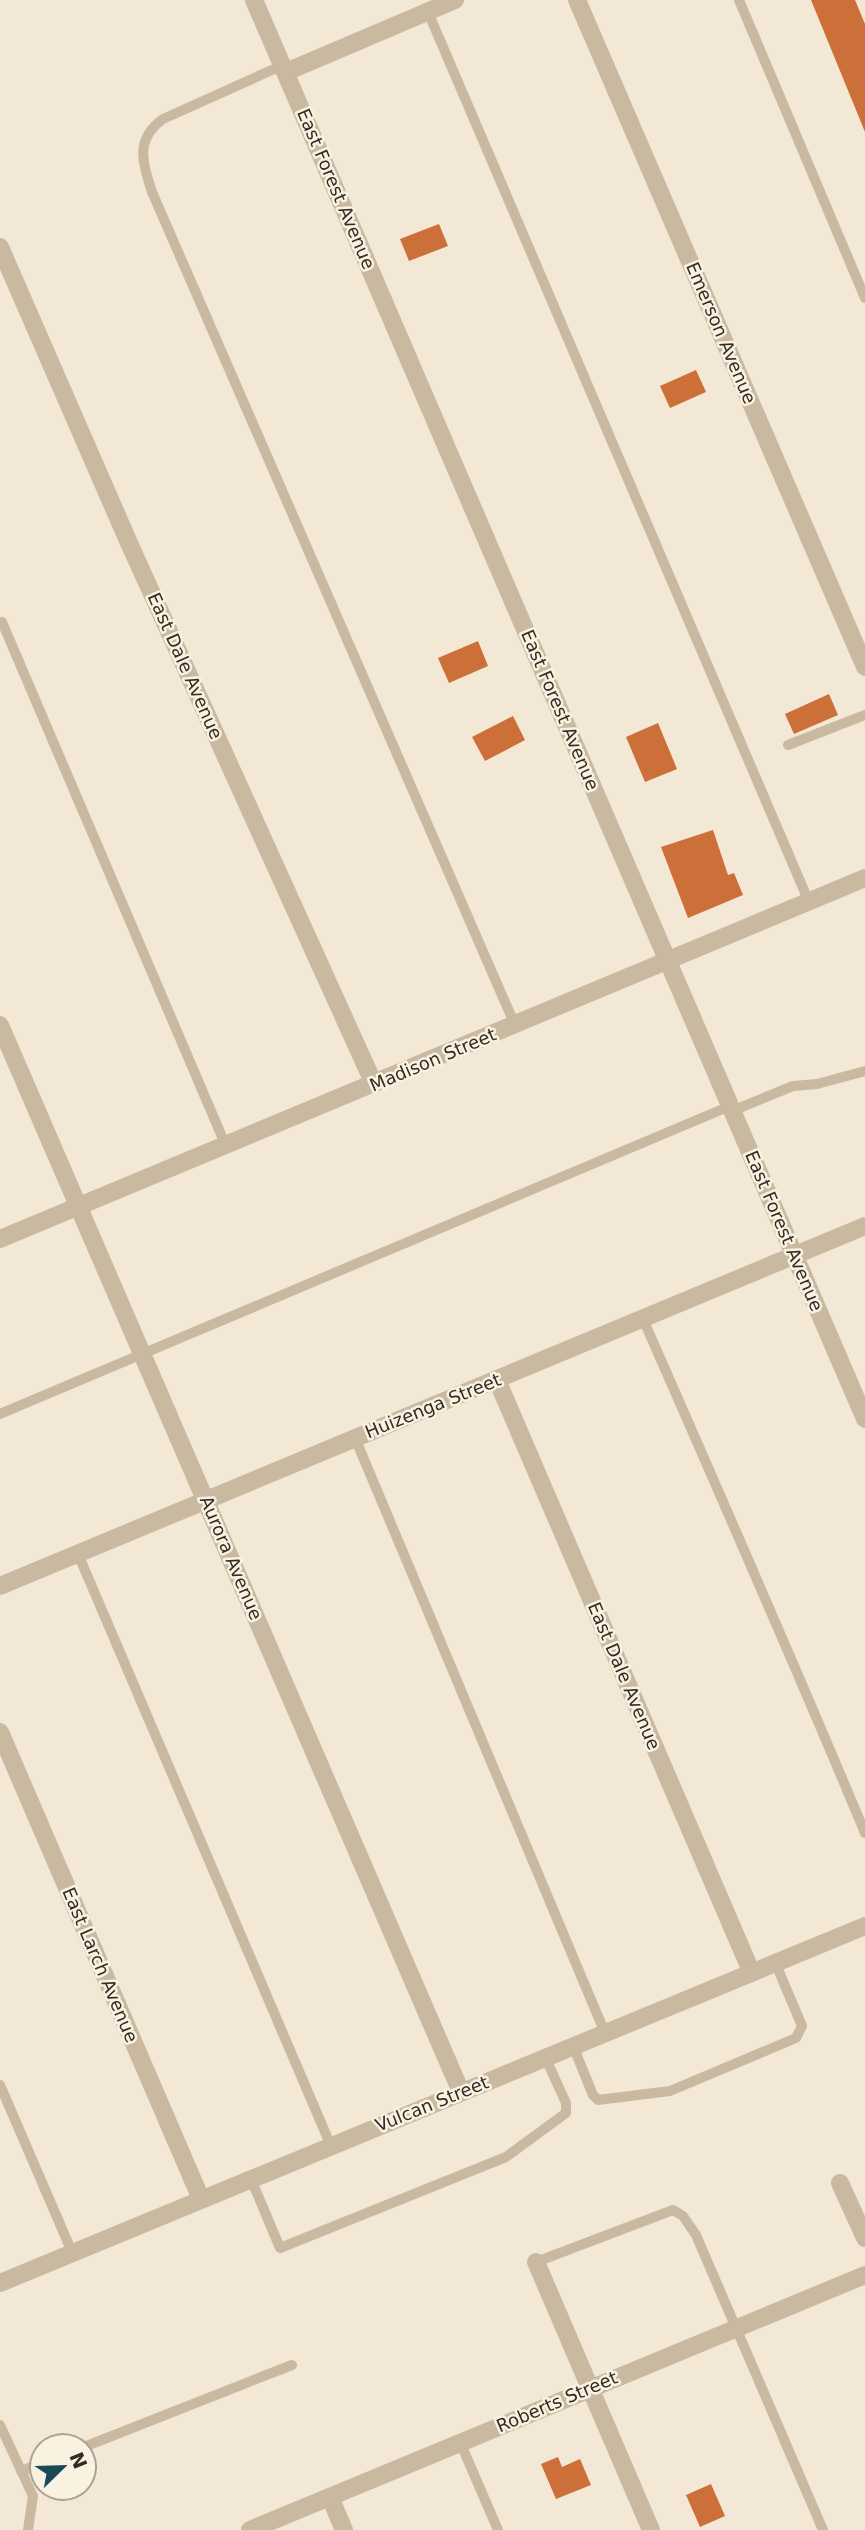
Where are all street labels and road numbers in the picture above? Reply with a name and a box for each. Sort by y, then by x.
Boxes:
street label: East Forest Avenue [293,105,380,272]
street label: Emerson Avenue [682,259,761,407]
street label: East Dale Avenue [144,589,227,742]
street label: East Forest Avenue [517,626,604,793]
street label: Madison Street [366,1023,499,1096]
street label: East Forest Avenue [741,1147,828,1314]
street label: Huizenga Street [362,1369,504,1442]
street label: Aurora Avenue [196,1493,267,1623]
street label: East Dale Avenue [584,1599,665,1753]
street label: East Larch Avenue [58,1884,143,2046]
street label: Vulcan Street [372,2071,492,2136]
street label: Roberts Street [493,2367,620,2436]

